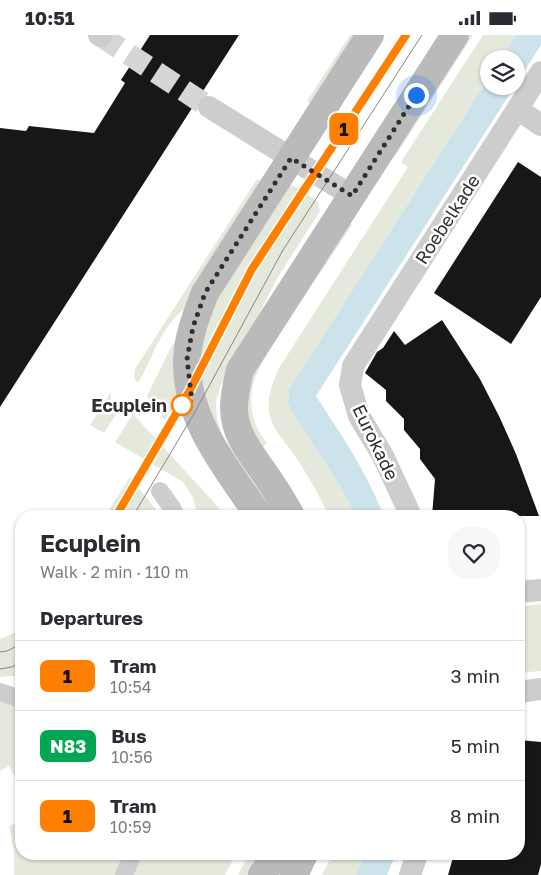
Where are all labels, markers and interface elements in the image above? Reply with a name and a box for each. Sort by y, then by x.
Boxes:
text: 10:51 [25,6,75,29]
map controls [480,50,525,95]
button: layers [480,50,525,95]
your location [404,83,429,108]
line badge: 1 [328,113,360,145]
text: 1 [339,118,349,140]
street label: Roebelkade [410,170,484,268]
place label: Ecuplein [91,394,167,416]
marker: Ecuplein [171,394,193,416]
street label: Eurokade [348,401,404,483]
button: heart [448,527,500,579]
text: Ecuplein [40,528,141,557]
text: Walk · 2 min · 110 m [40,562,189,582]
text: Departures [40,606,143,629]
text: Tram [110,654,156,677]
text: 3 min [451,664,500,687]
text: 1 [63,665,72,687]
text: 10:54 [110,677,152,697]
text: Bus [111,724,147,747]
text: 5 min [451,734,500,757]
text: N83 [50,735,86,757]
text: 10:56 [111,747,153,767]
text: Tram [110,794,156,817]
text: 8 min [450,804,500,827]
text: 1 [63,805,72,827]
text: 10:59 [110,817,151,837]

